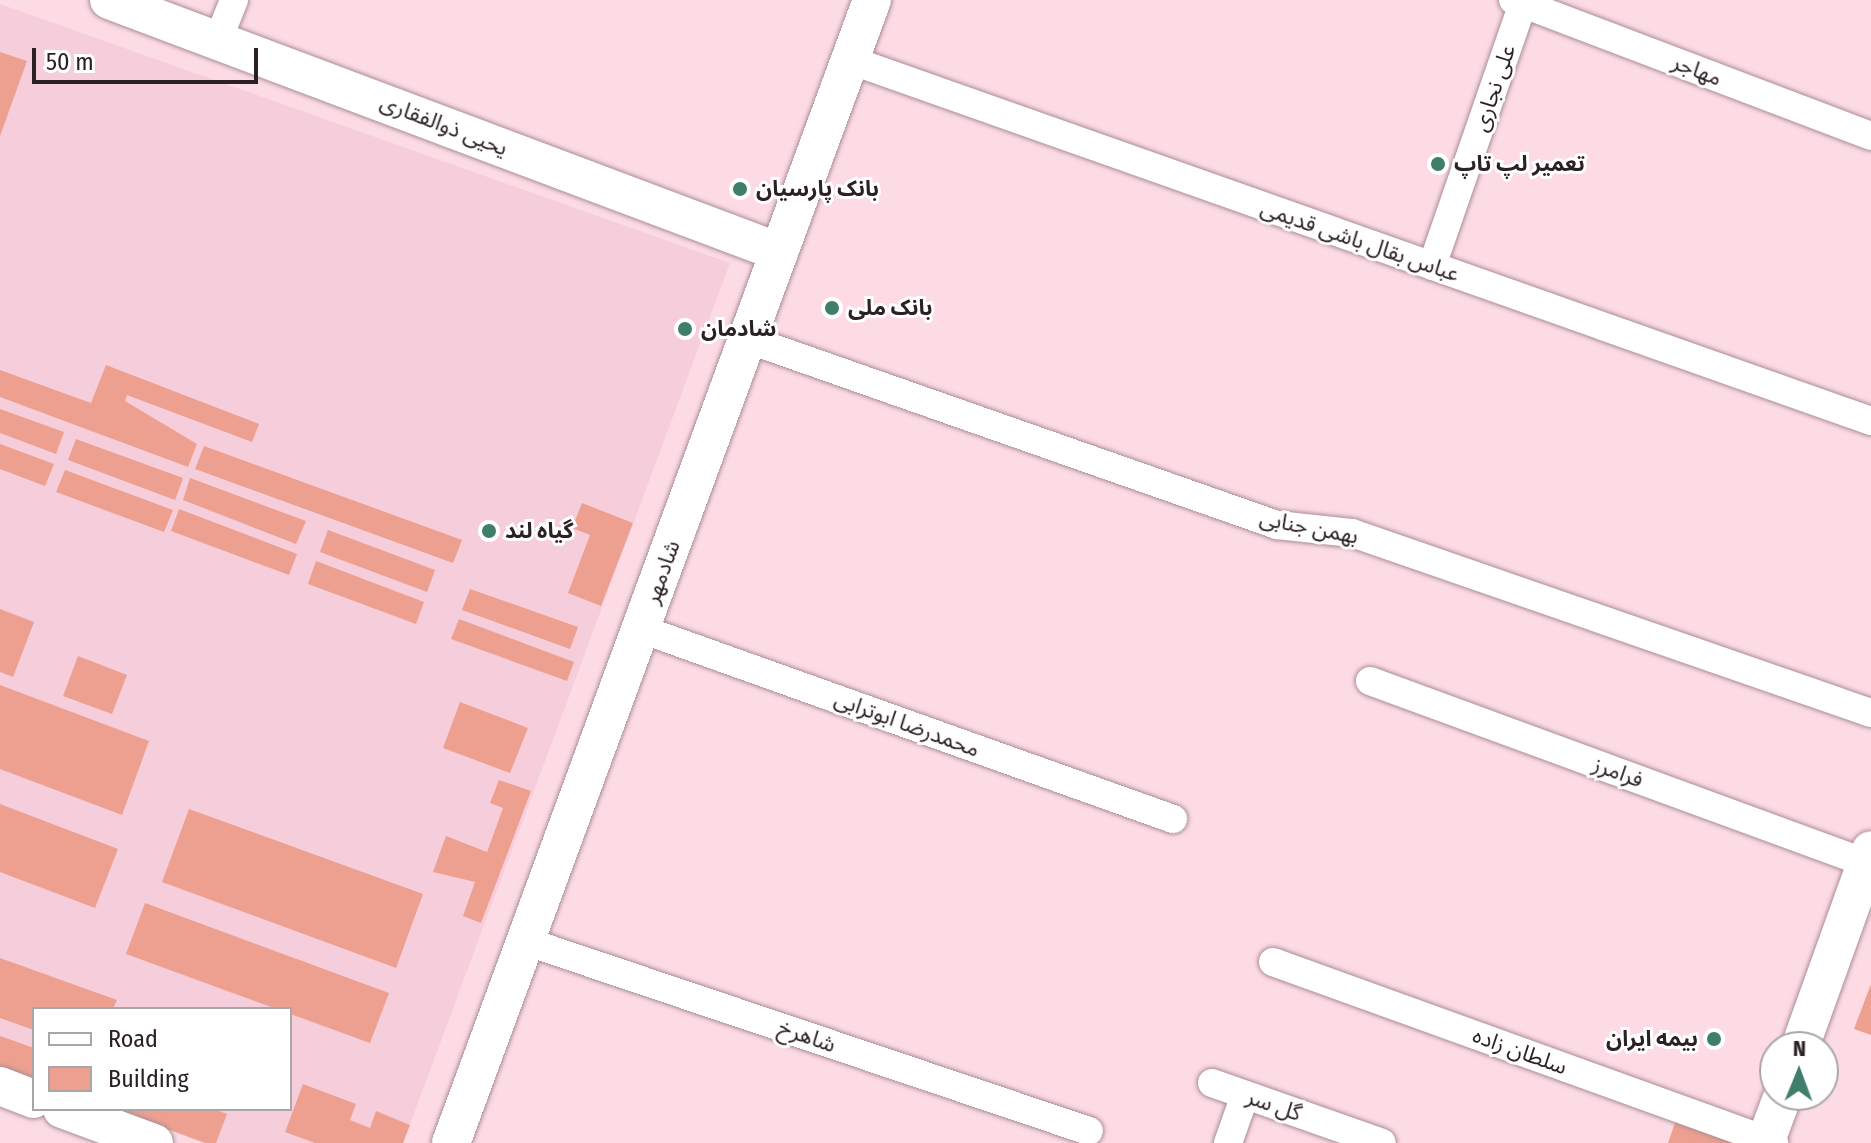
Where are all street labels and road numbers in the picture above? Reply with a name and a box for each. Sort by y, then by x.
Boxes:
street label: علی نجاری [1467,41,1521,135]
street label: مهاجر [1669,49,1725,91]
street label: یحیی ذوالفقاری [377,89,511,161]
street label: عباس بقال باشی قدیمی [1257,195,1463,287]
street label: بهمن جنابی [1257,504,1361,550]
street label: شادمهر [638,537,686,607]
street label: محمدرضا ابوترابی [831,686,983,762]
street label: فرامرز [1589,751,1647,793]
street label: شاهرخ [775,1014,839,1058]
street label: سلطان زاده [1469,1022,1571,1080]
street label: گل سر [1243,1083,1305,1127]

